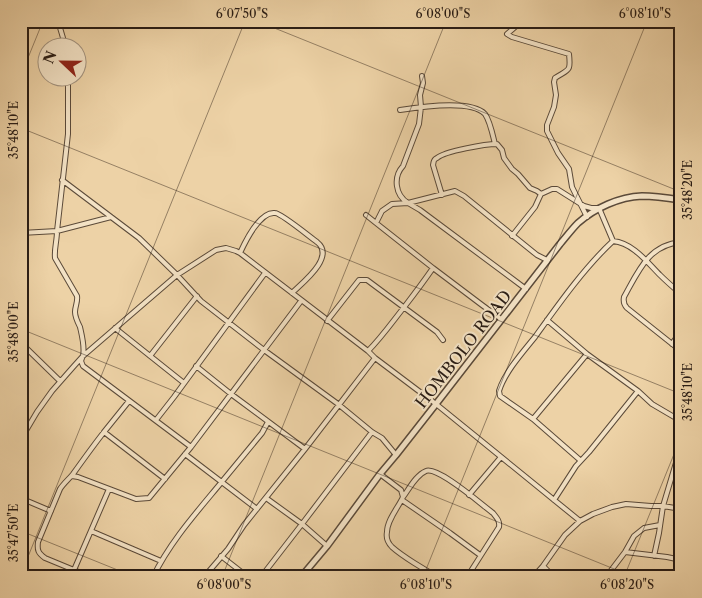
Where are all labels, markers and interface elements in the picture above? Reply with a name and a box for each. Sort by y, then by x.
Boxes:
text: 6°07'50"S [216,6,268,21]
text: 6°08'00"S [416,6,470,21]
text: 6°08'10"S [619,6,671,21]
north arrow [38,38,88,88]
text: N [39,48,61,66]
text: 35°48'10"E [6,101,21,159]
text: 35°48'20"E [680,160,695,220]
street label: HOMBOLO ROAD [411,286,515,412]
text: 35°48'00"E [6,302,21,362]
text: 35°48'10"E [680,363,695,421]
text: 35°47'50"E [6,504,21,562]
text: 6°08'00"S [197,577,251,592]
text: 6°08'10"S [400,577,452,592]
text: 6°08'20"S [600,577,654,592]

